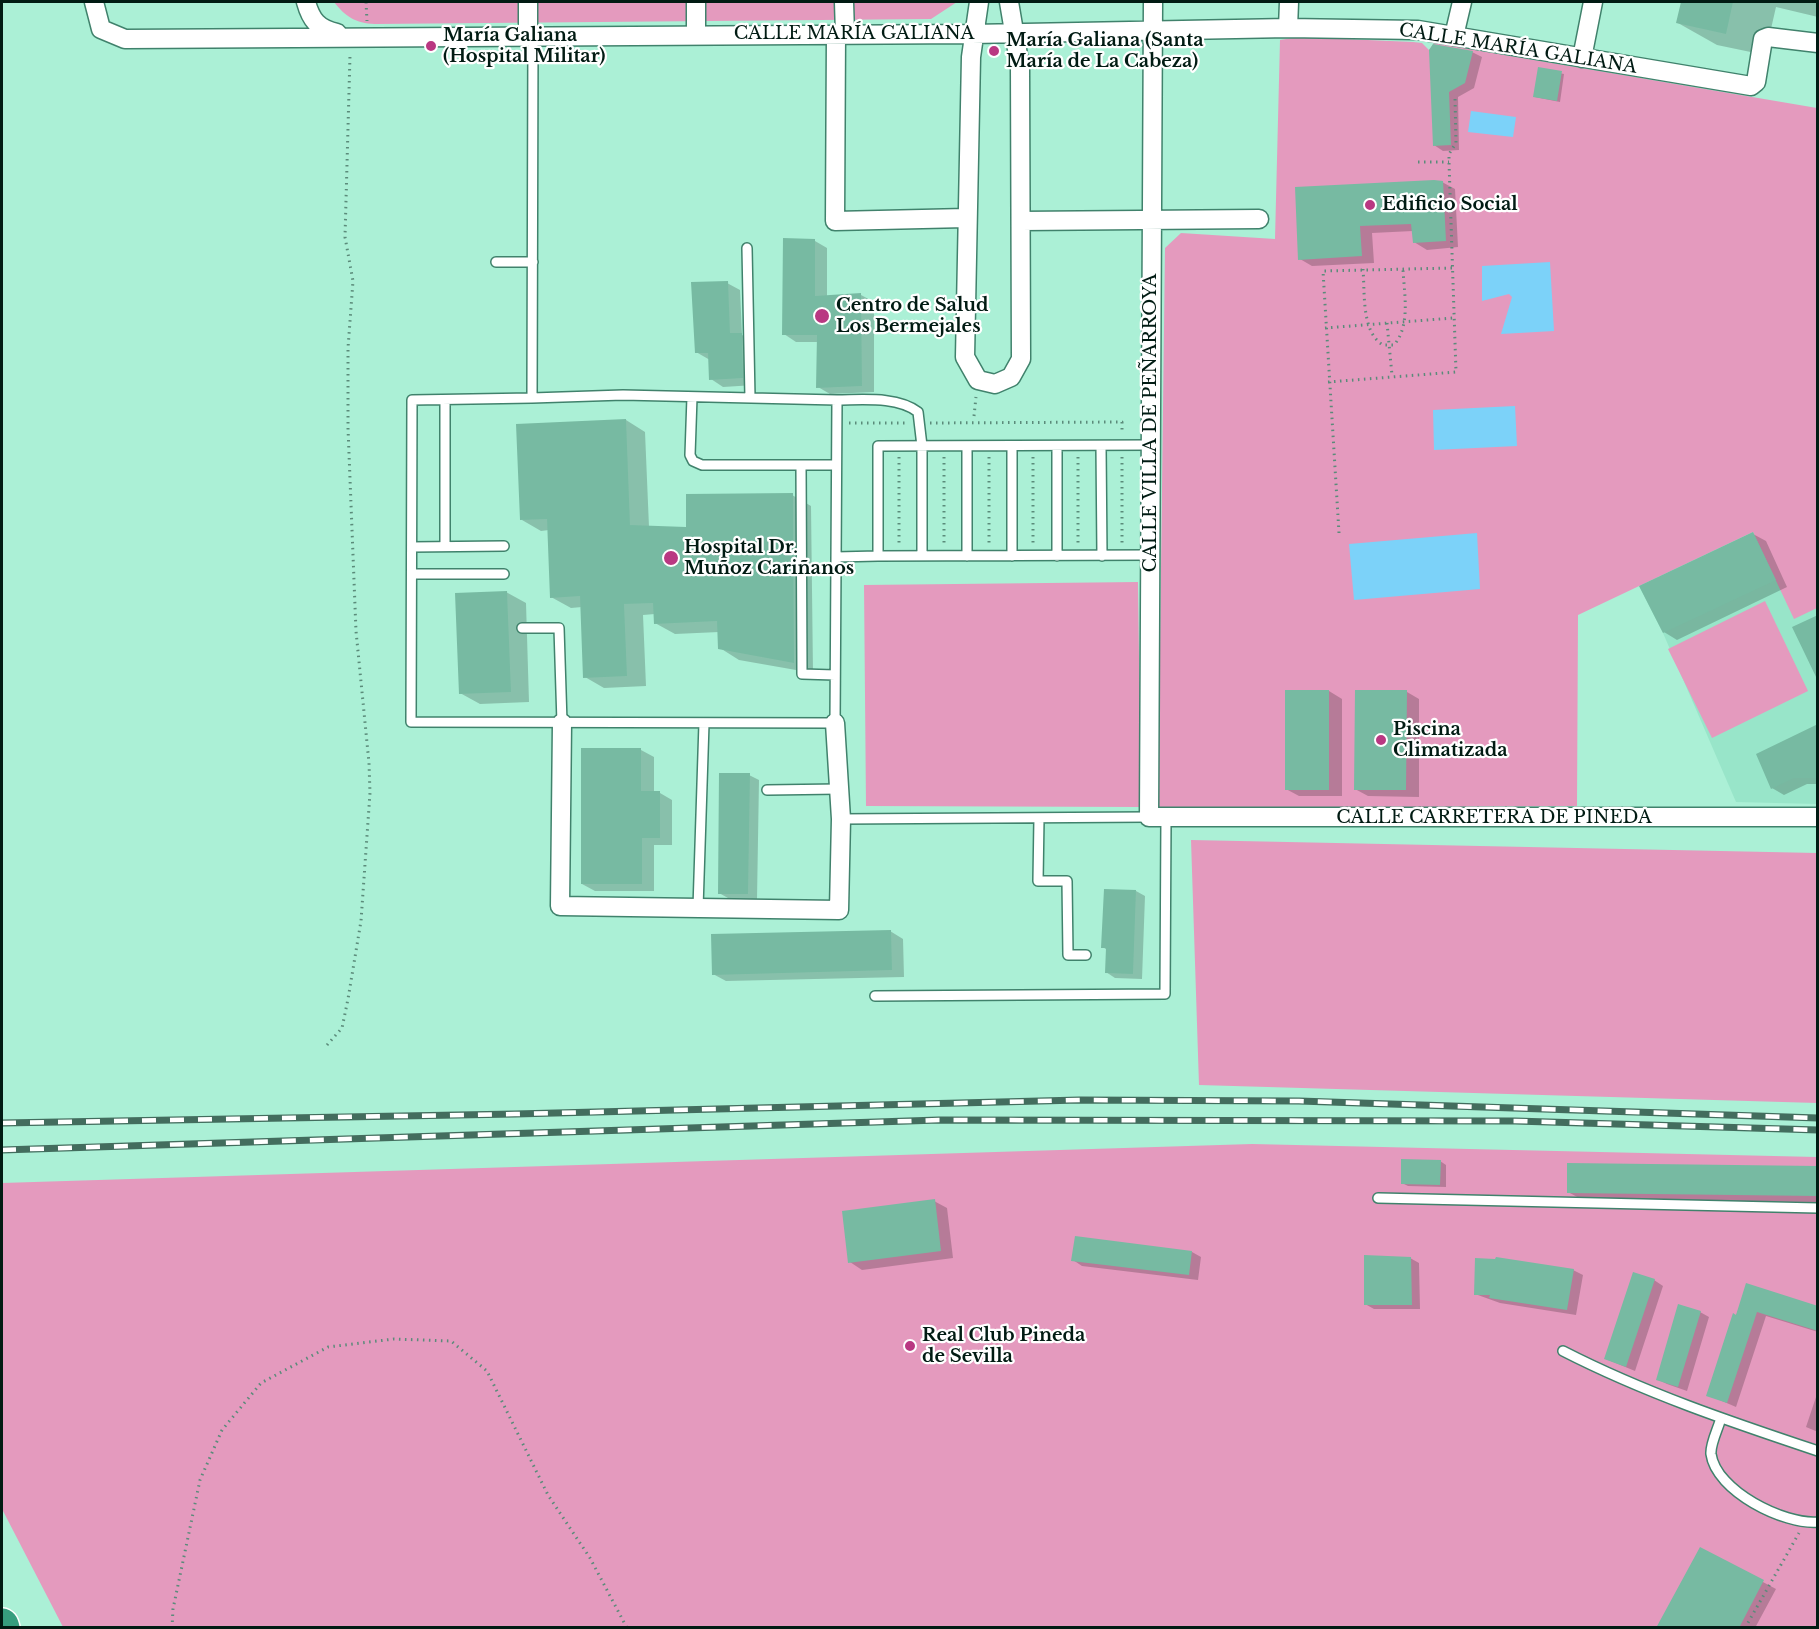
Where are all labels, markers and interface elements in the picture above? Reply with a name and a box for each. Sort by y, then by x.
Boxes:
street label: CALLE MARÍA GALIANA [1397,20,1639,78]
street label: CALLE MARÍA GALIANA [734,23,974,45]
place label: María Galiana (Hospital Militar) [443,25,605,68]
place label: María Galiana (Santa María de La Cabeza) [1006,30,1204,72]
marker: María Galiana (Hospital Militar) [424,39,438,53]
marker: María Galiana (Santa María de La Cabeza) [987,44,1001,58]
place label: Edificio Social [1382,194,1518,216]
marker: Edificio Social [1363,198,1377,212]
street label: CALLE VILLA DE PEÑARROYA [1140,274,1162,572]
place label: Centro de Salud Los Bermejales [836,295,989,338]
marker: Centro de Salud Los Bermejales [813,307,831,325]
place label: Hospital Dr. Muñoz Cariñanos [684,537,854,580]
marker: Hospital Dr. Muñoz Cariñanos [662,549,680,567]
place label: Piscina Climatizada [1393,719,1508,762]
marker: Piscina Climatizada [1374,733,1388,747]
street label: CALLE CARRETERA DE PINEDA [1336,807,1652,829]
place label: Real Club Pineda de Sevilla [922,1325,1085,1368]
marker: Real Club Pineda de Sevilla [903,1339,917,1353]

